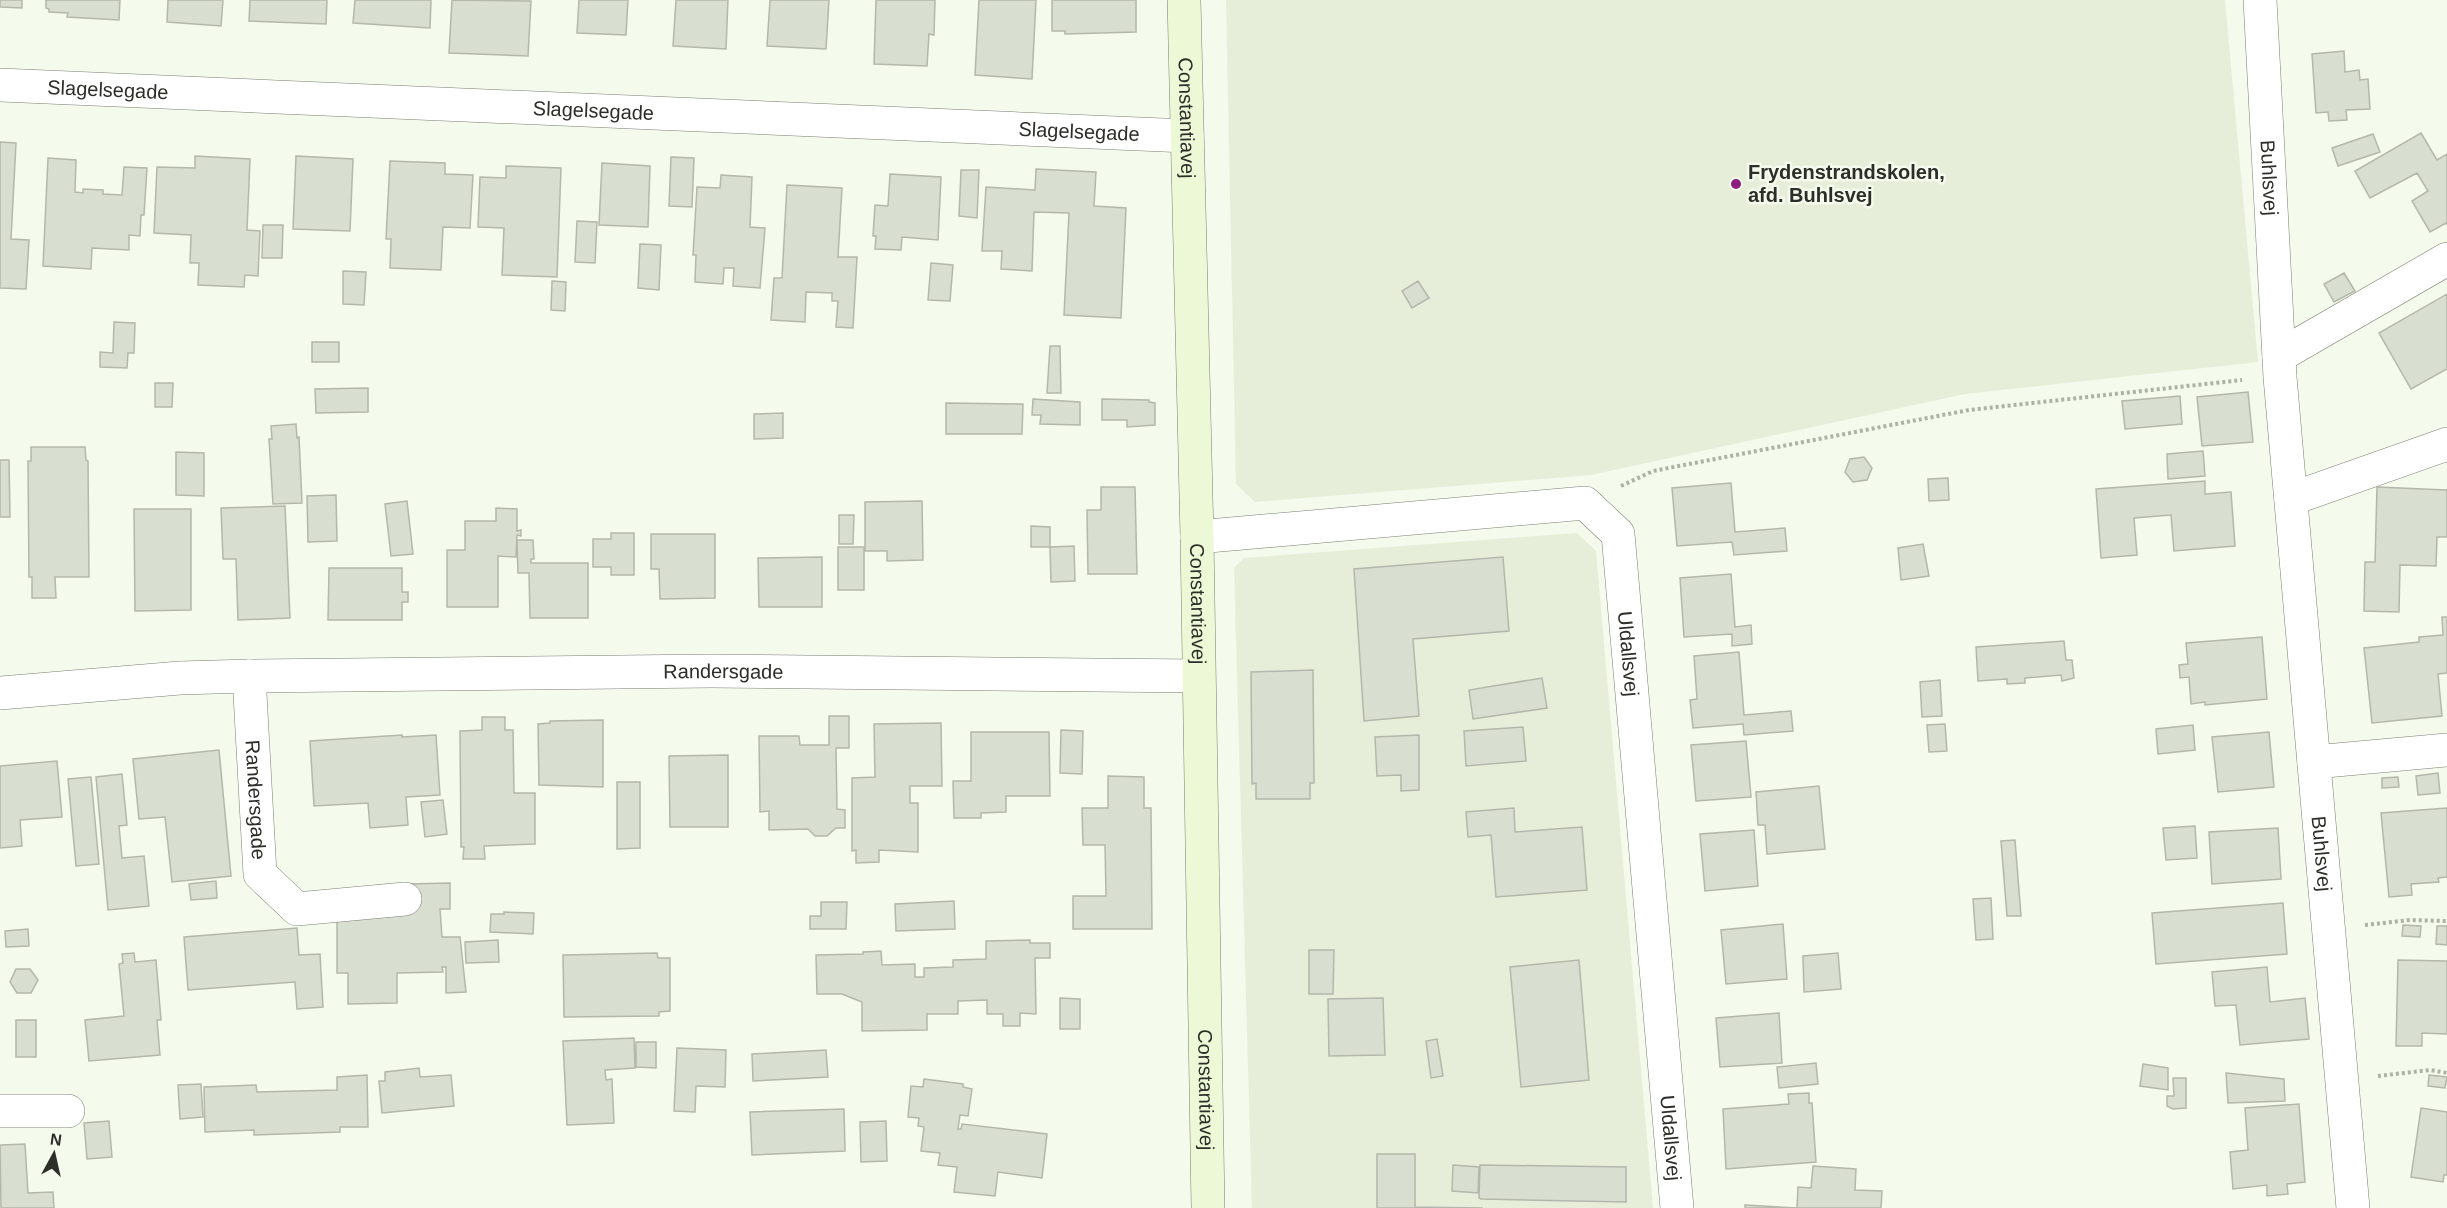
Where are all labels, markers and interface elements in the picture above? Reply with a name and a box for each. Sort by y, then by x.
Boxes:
street label: Constantiavej [1174,57,1199,179]
street label: Slagelsegade [47,76,169,103]
street label: Slagelsegade [532,97,654,124]
street label: Slagelsegade [1018,118,1140,145]
street label: Buhlsvej [2256,139,2282,216]
place label: Frydenstrandskolen, afd. Buhlsvej [1748,161,1945,206]
marker: Frydenstrandskolen, afd. Buhlsvej [1729,177,1743,191]
street label: Constantiavej [1186,543,1210,665]
street label: Uldallsvej [1614,610,1643,697]
street label: Randersgade [663,660,783,683]
street label: Randersgade [242,739,270,860]
street label: Buhlsvej [2308,815,2336,892]
street label: Constantiavej [1194,1029,1218,1151]
street label: Uldallsvej [1656,1094,1686,1182]
north arrow [24,1124,84,1184]
text: N [49,1130,63,1149]

